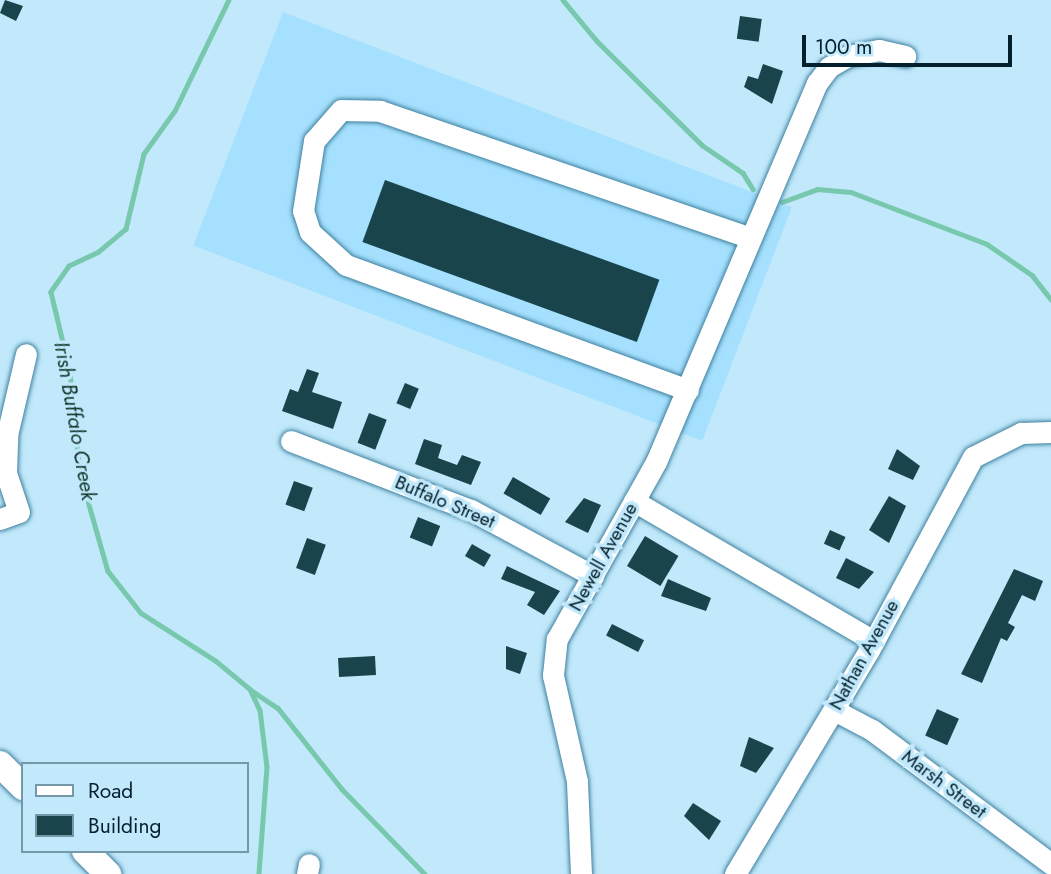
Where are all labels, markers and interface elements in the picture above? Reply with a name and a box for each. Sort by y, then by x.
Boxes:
scale bar [806,21,1016,65]
text: 100 m [815,32,872,62]
water label: Irish Buffalo Creek [49,340,101,502]
street label: Buffalo Street [392,471,498,533]
street label: Newell Avenue [564,499,642,615]
street label: Nathan Avenue [824,596,904,714]
street label: Marsh Street [897,745,991,823]
legend [21,762,248,853]
text: Road [88,776,133,806]
text: Building [88,811,161,841]

